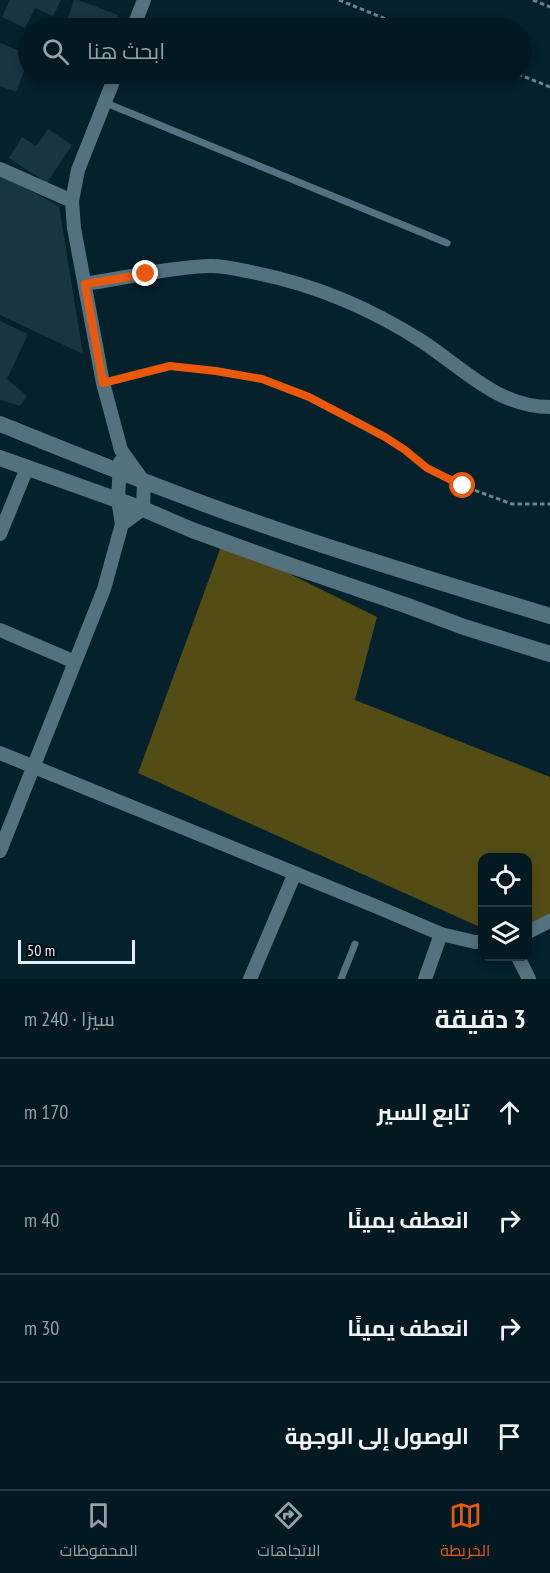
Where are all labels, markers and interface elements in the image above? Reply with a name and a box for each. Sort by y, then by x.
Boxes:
search box [18,18,532,84]
icon: search [39,35,72,68]
text: ابحث هنا [87,37,165,65]
route end [132,260,158,286]
route start [449,472,475,498]
map controls [478,853,532,961]
button: locate [478,853,532,907]
button: layers [478,907,532,961]
scale bar [18,937,135,965]
text: 50 m [27,940,55,960]
text: 3 دقيقة [435,1002,526,1035]
text: سيرًا · 240 m [24,1006,115,1032]
icon: ahead [493,1096,526,1129]
text: تابع السير [377,1098,469,1126]
text: 170 m [24,1099,68,1125]
icon: right [493,1204,526,1237]
text: انعطف يمينًا [347,1206,469,1234]
text: 40 m [24,1207,59,1233]
icon: right [493,1312,526,1345]
text: انعطف يمينًا [347,1314,469,1342]
text: 30 m [24,1315,59,1341]
icon: arrive [493,1420,526,1453]
text: الوصول إلى الوجهة [285,1422,469,1450]
tab: المحفوظات [60,1499,138,1565]
tab: الاتجاهات [257,1499,321,1565]
tab: الخريطة [440,1499,490,1565]

